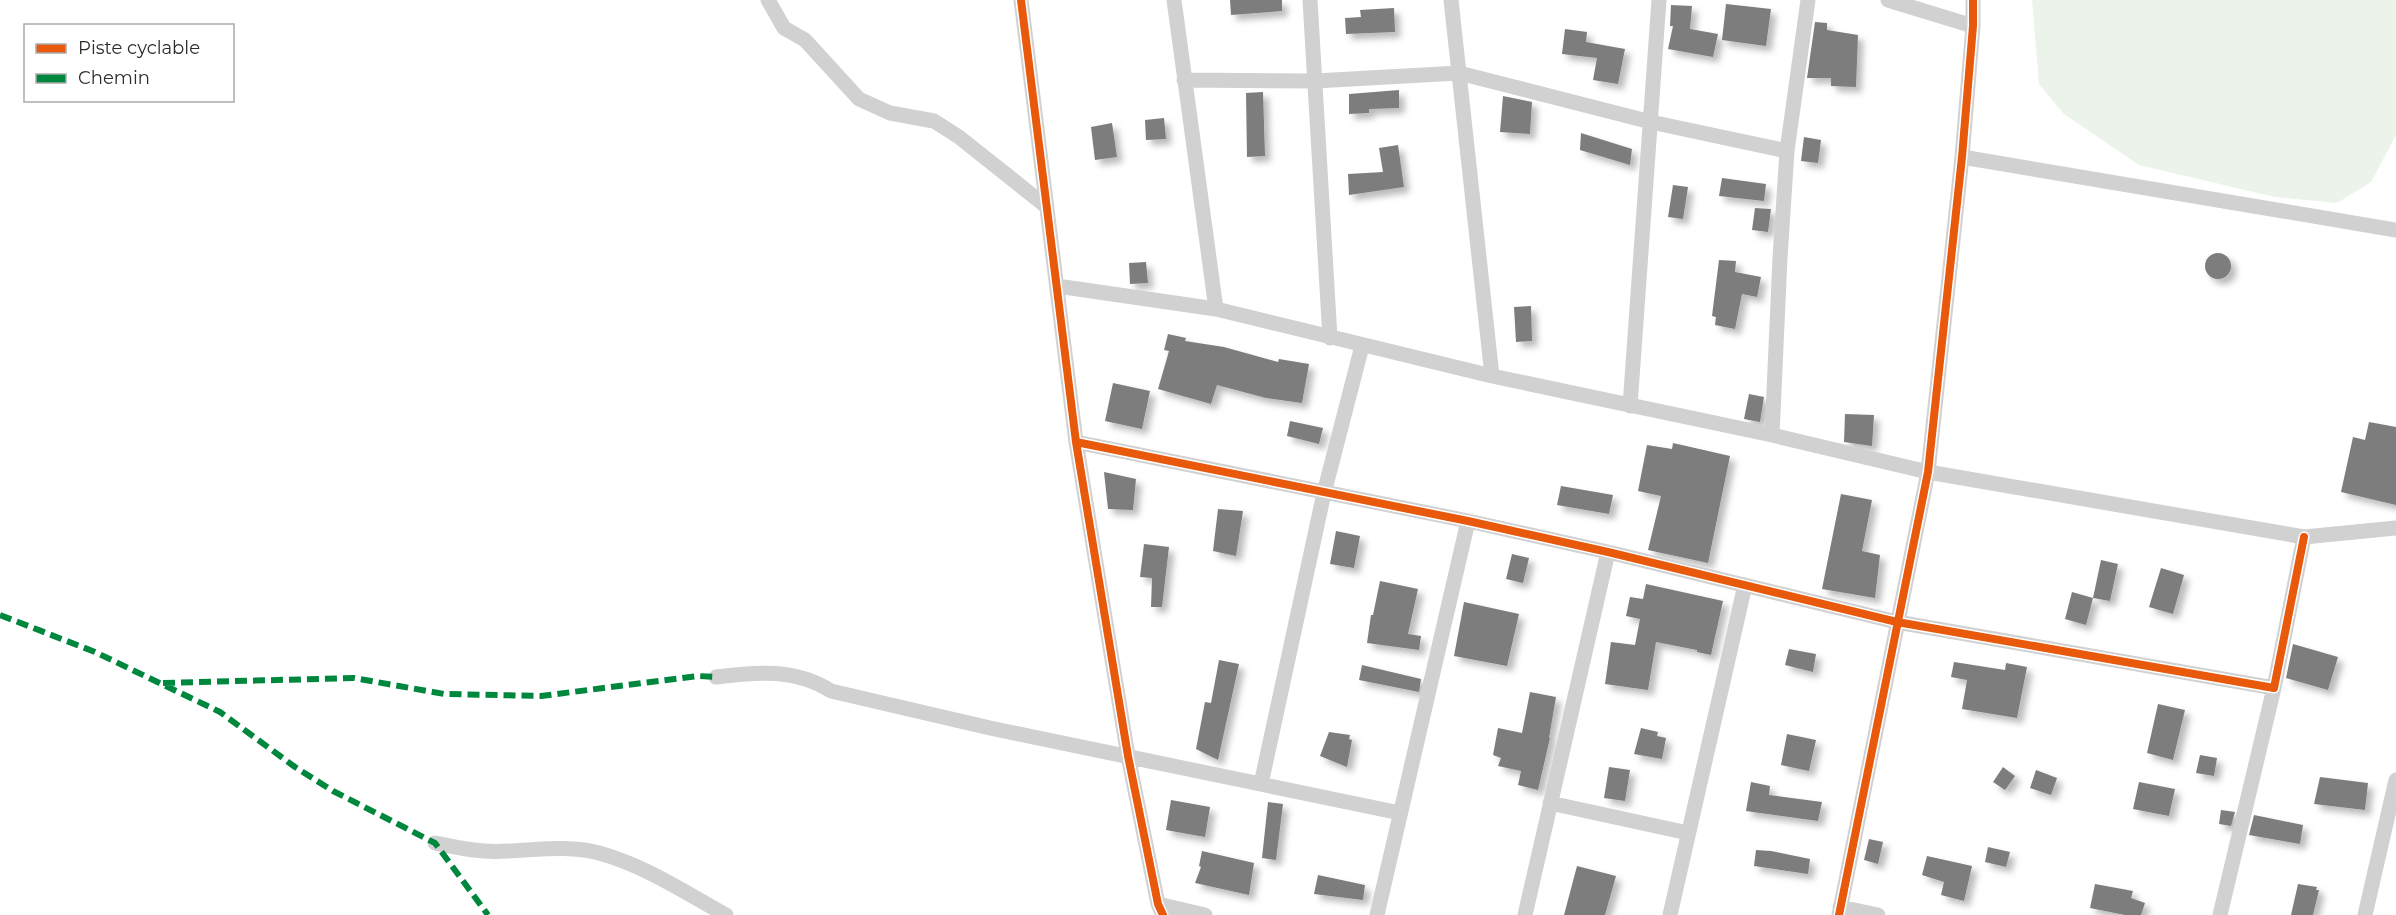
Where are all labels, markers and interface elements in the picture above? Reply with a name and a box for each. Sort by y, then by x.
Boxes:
legend [24,24,234,102]
text: Piste cyclable [78,37,200,59]
text: Chemin [78,67,150,89]

